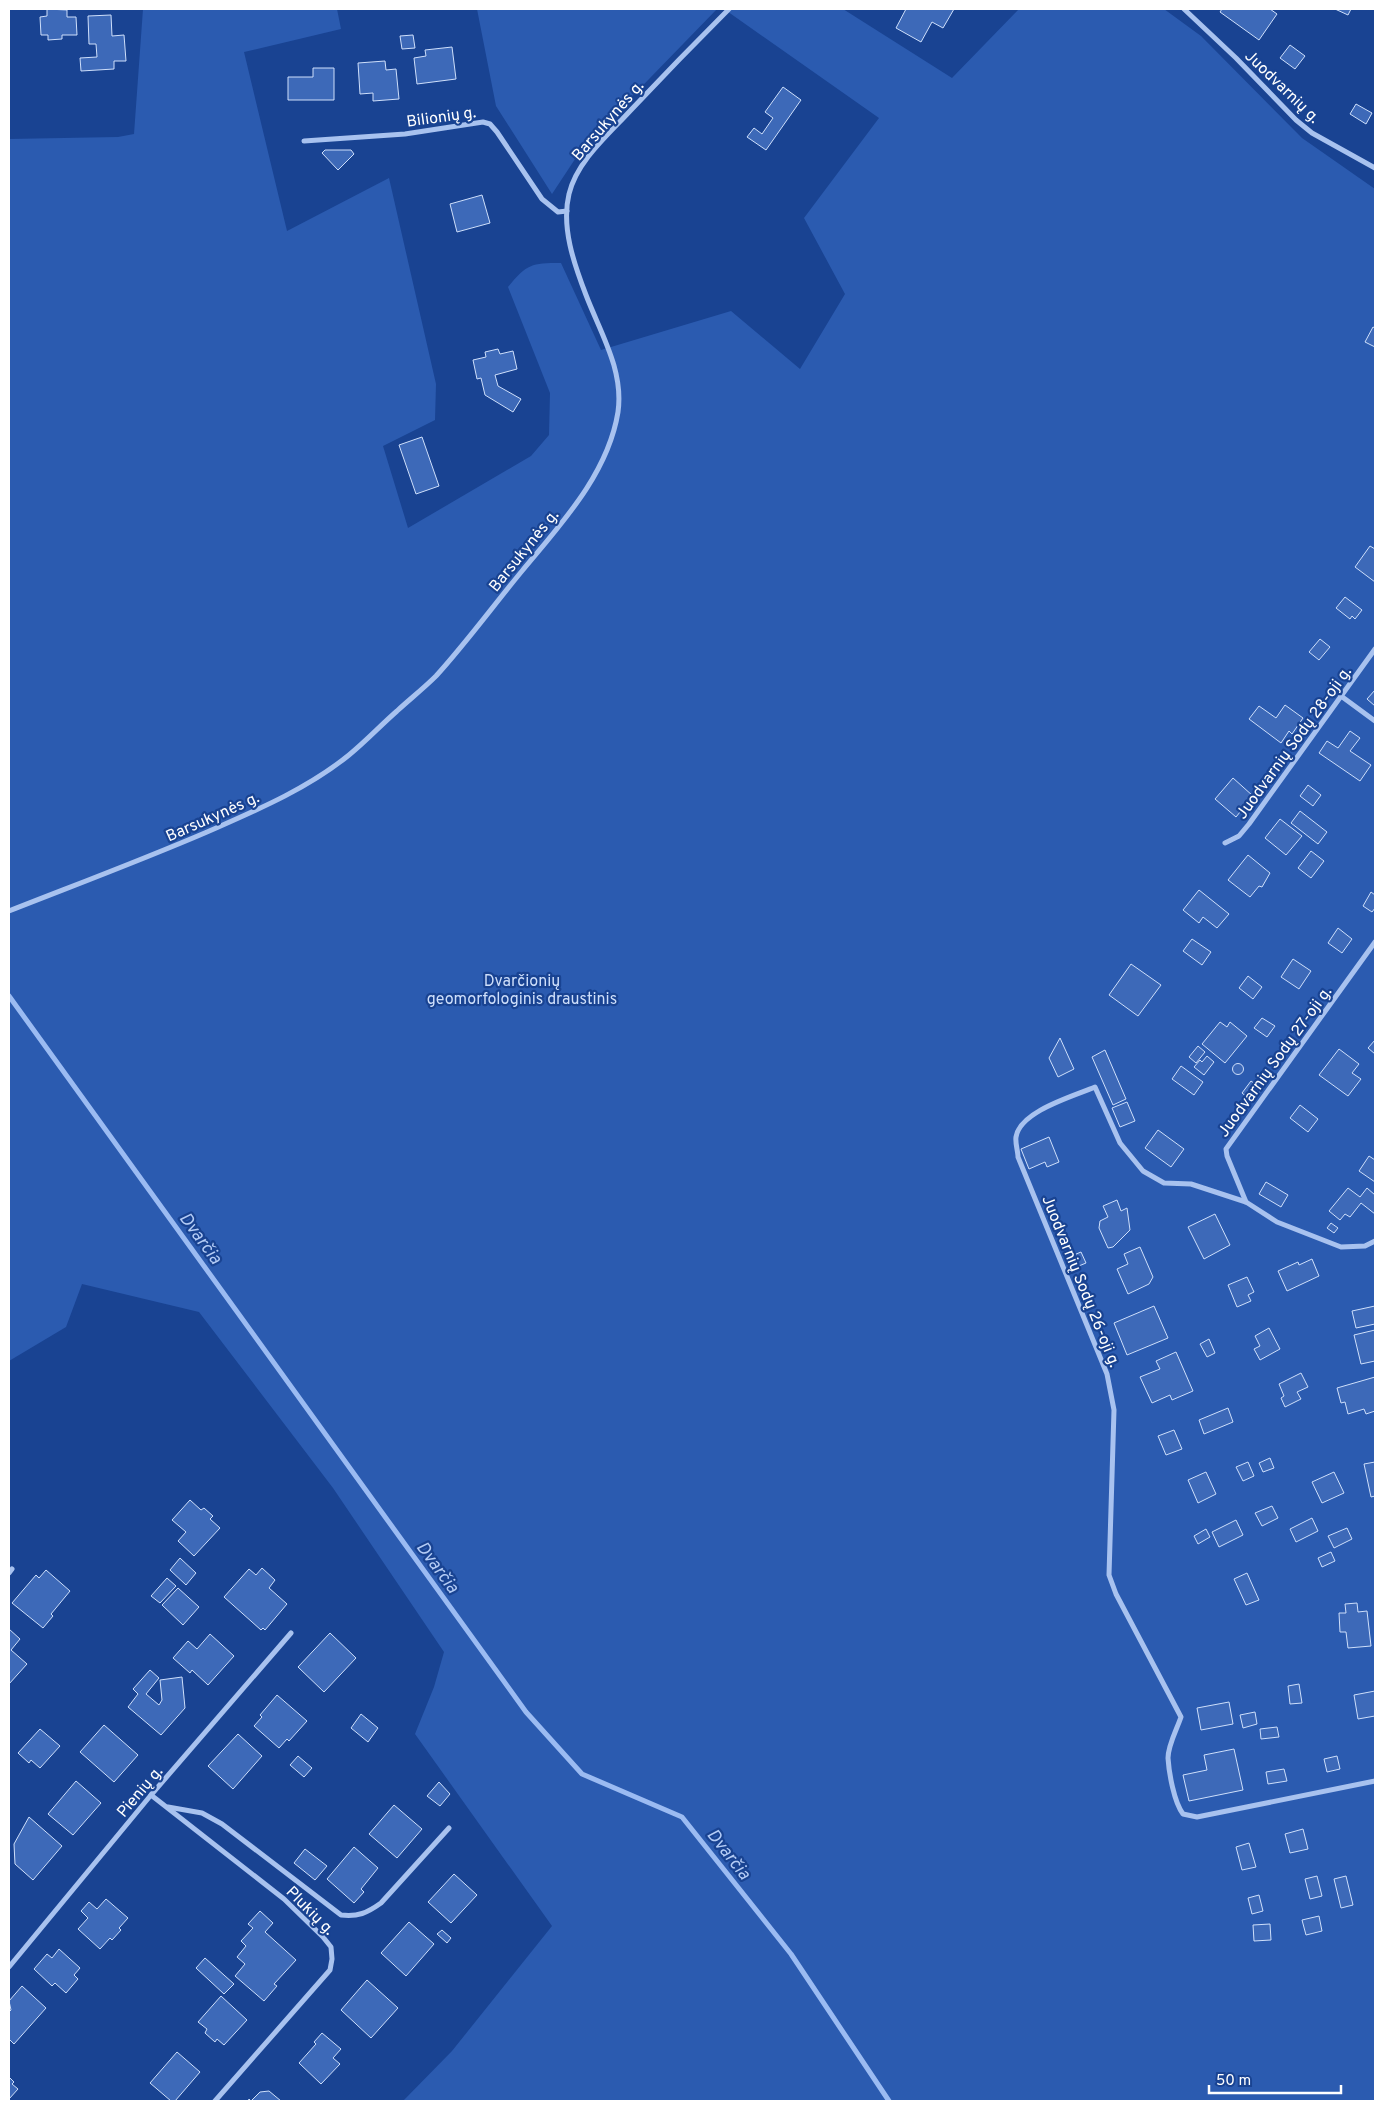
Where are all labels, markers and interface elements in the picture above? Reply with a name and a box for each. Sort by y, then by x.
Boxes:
street label: Juodvarnių g. [1240,47,1323,128]
street label: Barsukynės g. [568,77,649,166]
street label: Bilionių g. [405,103,477,133]
street label: Barsukynės g. [485,506,564,596]
street label: Juodvarnių Sodų 28-oji g. [1232,663,1357,823]
street label: Barsukynės g. [163,788,263,847]
park label: Dvarčionių geomorfologinis draustinis [427,972,617,1010]
street label: Juodvarnių Sodų 27-oji g. [1214,983,1337,1142]
street label: Juodvarnių Sodų 26-oji g. [1036,1193,1124,1371]
water label: Dvarčia [173,1208,227,1270]
water label: Dvarčia [410,1537,464,1599]
street label: Pienių g. [113,1762,168,1822]
water label: Dvarčia [701,1825,755,1886]
street label: Plukių g. [281,1883,338,1940]
scale bar [1209,2062,1342,2094]
text: 50 m [1216,2072,1251,2091]

